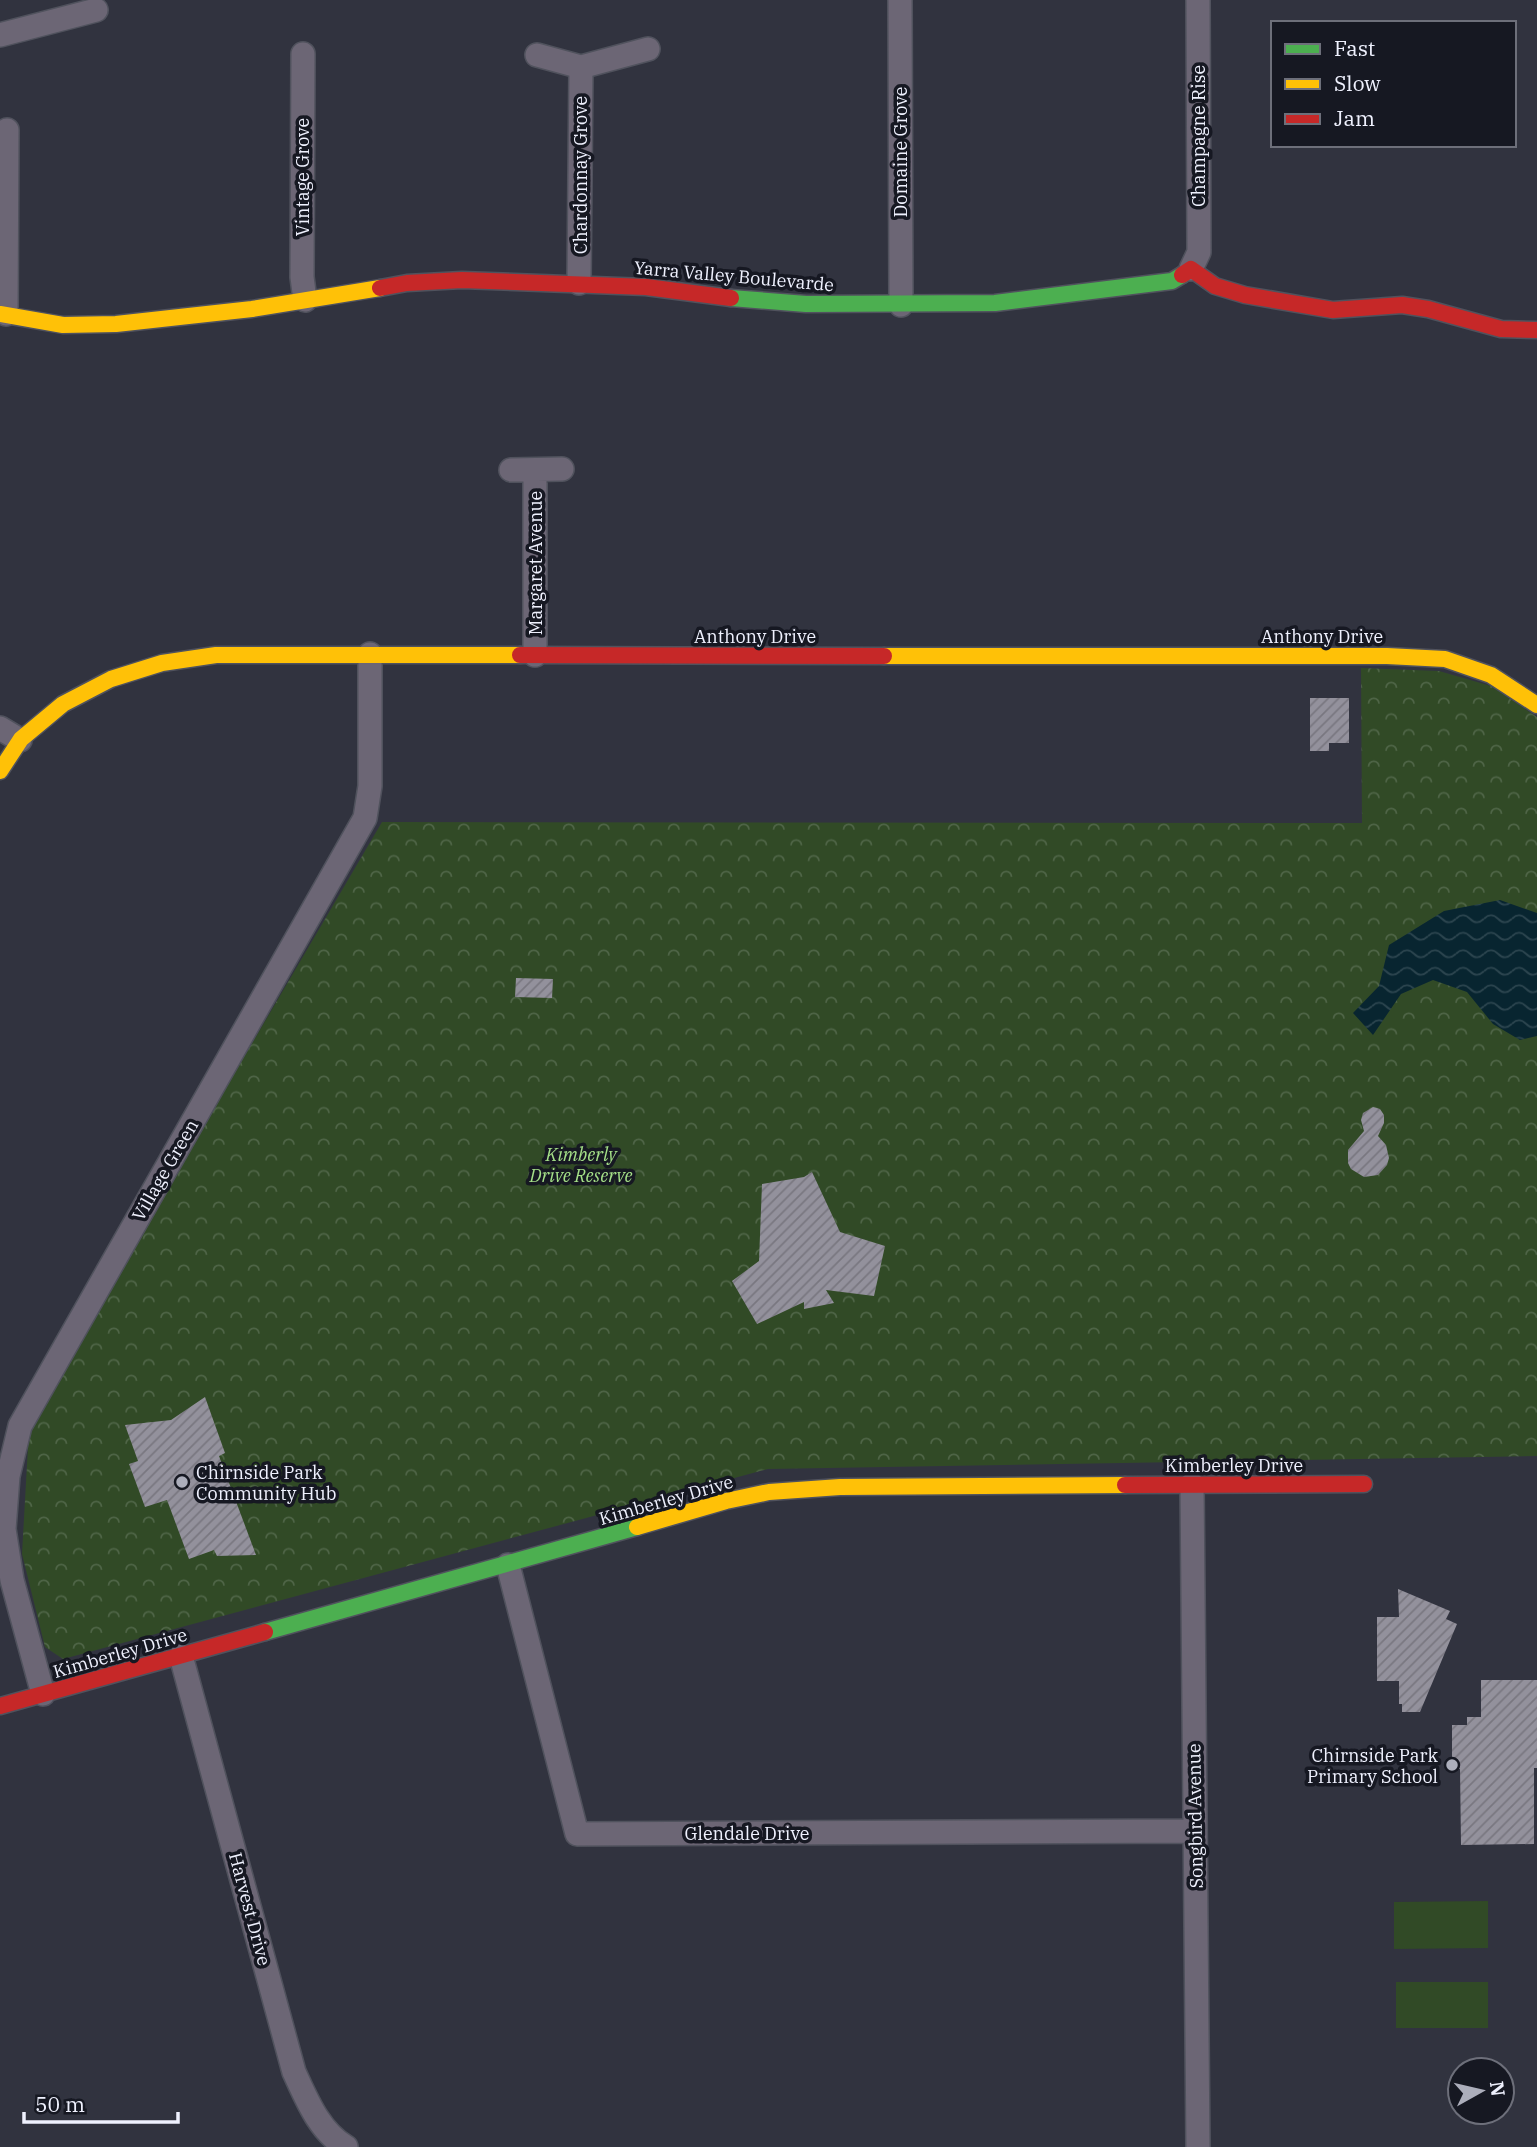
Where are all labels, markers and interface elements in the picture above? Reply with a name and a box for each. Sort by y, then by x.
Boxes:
legend [1271,21,1516,147]
text: Fast [1334,34,1375,62]
street label: Champagne Rise [1187,65,1210,207]
text: Slow [1334,69,1381,97]
street label: Domaine Grove [889,87,912,217]
street label: Chardonnay Grove [569,96,592,254]
text: Jam [1334,104,1375,132]
street label: Vintage Grove [291,118,314,236]
street label: Yarra Valley Boulevarde [633,256,835,296]
street label: Margaret Avenue [524,491,547,635]
street label: Anthony Drive [694,625,816,648]
street label: Anthony Drive [1261,625,1383,648]
street label: Village Green [127,1115,203,1225]
park label: Kimberly Drive Reserve [528,1143,633,1187]
street label: Kimberley Drive [1165,1454,1303,1477]
place label: Chirnside Park Community Hub [196,1461,337,1505]
street label: Kimberley Drive [596,1470,736,1530]
marker: Chirnside Park Community Hub [174,1474,190,1490]
street label: Kimberley Drive [50,1623,190,1683]
street label: Songbird Avenue [1182,1743,1208,1889]
place label: Chirnside Park Primary School [1307,1744,1438,1788]
marker: Chirnside Park Primary School [1444,1757,1460,1773]
street label: Glendale Drive [685,1822,809,1845]
street label: Harvest Drive [224,1850,276,1968]
north arrow [1446,2056,1516,2126]
scale bar [24,2080,178,2124]
text: N [1485,2080,1511,2098]
text: 50 m [35,2090,85,2118]

